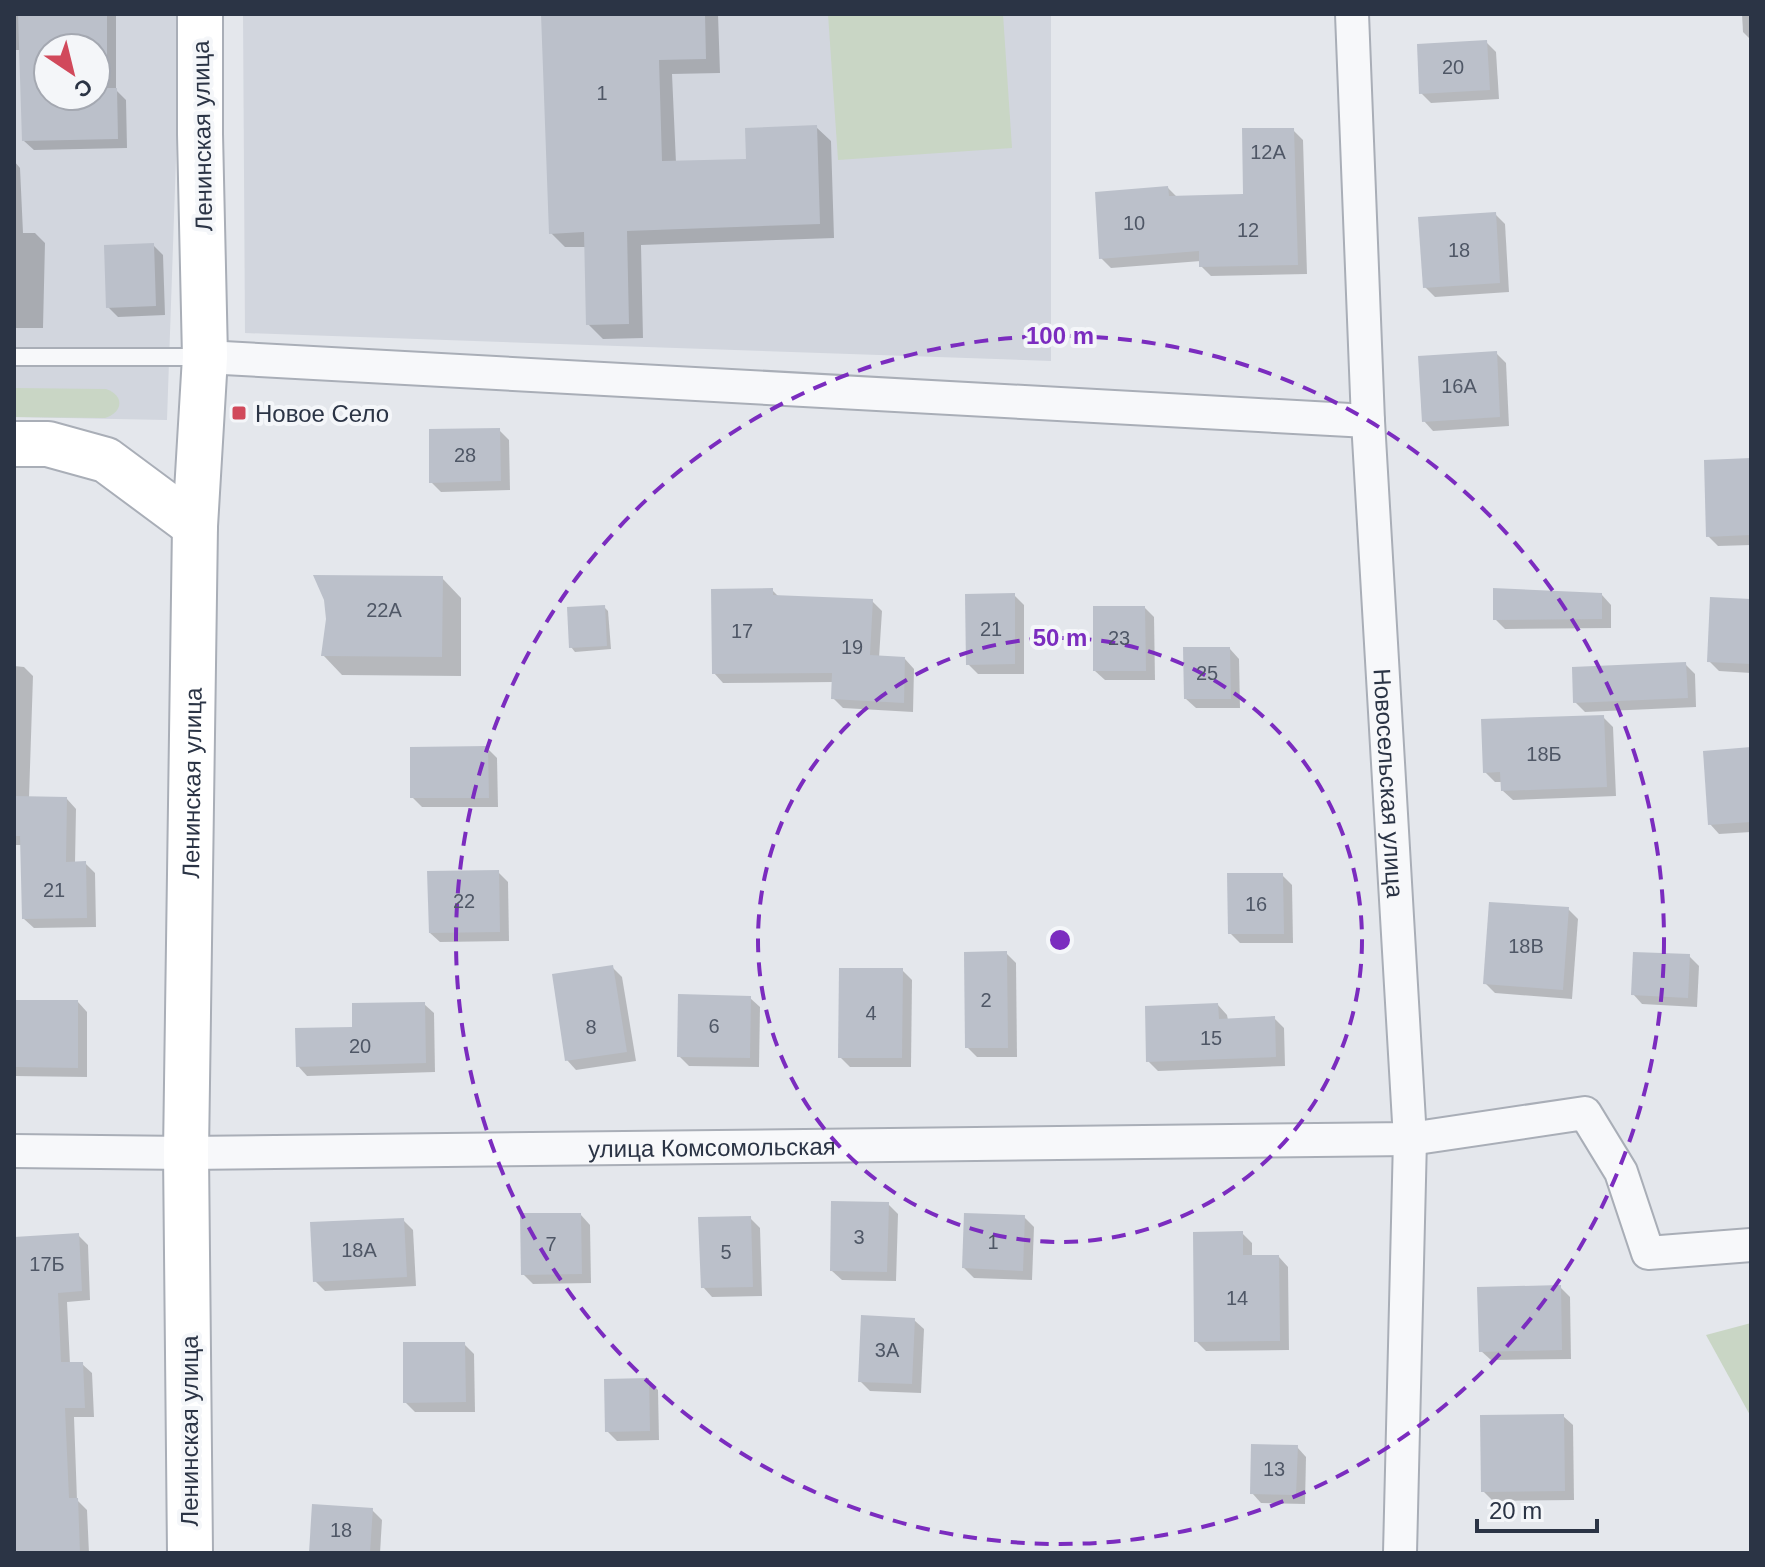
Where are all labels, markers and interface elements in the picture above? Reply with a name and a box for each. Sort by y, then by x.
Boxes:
north arrow [32,32,112,112]
street label: Ленинская улица [187,40,217,232]
house number: 20 [1442,56,1464,78]
text: С [69,73,97,103]
house number: 1 [596,82,608,104]
house number: 12А [1250,141,1286,163]
house number: 10 [1123,212,1145,234]
house number: 12 [1237,219,1259,241]
house number: 18 [1448,239,1470,261]
text: 100 m [1026,322,1094,349]
house number: 16А [1441,375,1477,397]
place label: Новое Село [255,400,389,427]
marker: Новое Село [230,404,248,422]
house number: 28 [454,444,476,466]
house number: 22А [366,599,402,621]
house number: 21 [980,618,1002,640]
house number: 17 [731,620,753,642]
text: 50 m [1033,624,1087,651]
house number: 23 [1108,627,1130,649]
house number: 19 [841,636,863,658]
house number: 25 [1196,662,1218,684]
street label: Новосельская улица [1369,668,1409,899]
street label: Ленинская улица [176,687,206,879]
house number: 18Б [1526,743,1562,765]
house number: 21 [43,879,65,901]
house number: 22 [453,890,475,912]
house number: 16 [1245,893,1267,915]
centre of rings [1046,926,1074,954]
house number: 18В [1508,935,1544,957]
house number: 2 [980,989,992,1011]
house number: 4 [865,1002,877,1024]
house number: 6 [708,1015,720,1037]
house number: 8 [585,1016,597,1038]
house number: 15 [1200,1027,1222,1049]
house number: 20 [349,1035,371,1057]
street label: улица Комсомольская [588,1132,836,1162]
house number: 3 [853,1226,865,1248]
house number: 1 [987,1231,999,1253]
house number: 7 [545,1233,557,1255]
house number: 18А [341,1239,377,1261]
house number: 5 [720,1241,732,1263]
house number: 17Б [29,1253,65,1275]
house number: 14 [1226,1287,1248,1309]
street label: Ленинская улица [176,1335,203,1527]
house number: 3А [875,1339,900,1361]
house number: 13 [1263,1458,1285,1480]
scale bar [1477,1483,1597,1533]
text: 20 m [1489,1497,1542,1524]
house number: 18 [330,1519,352,1541]

